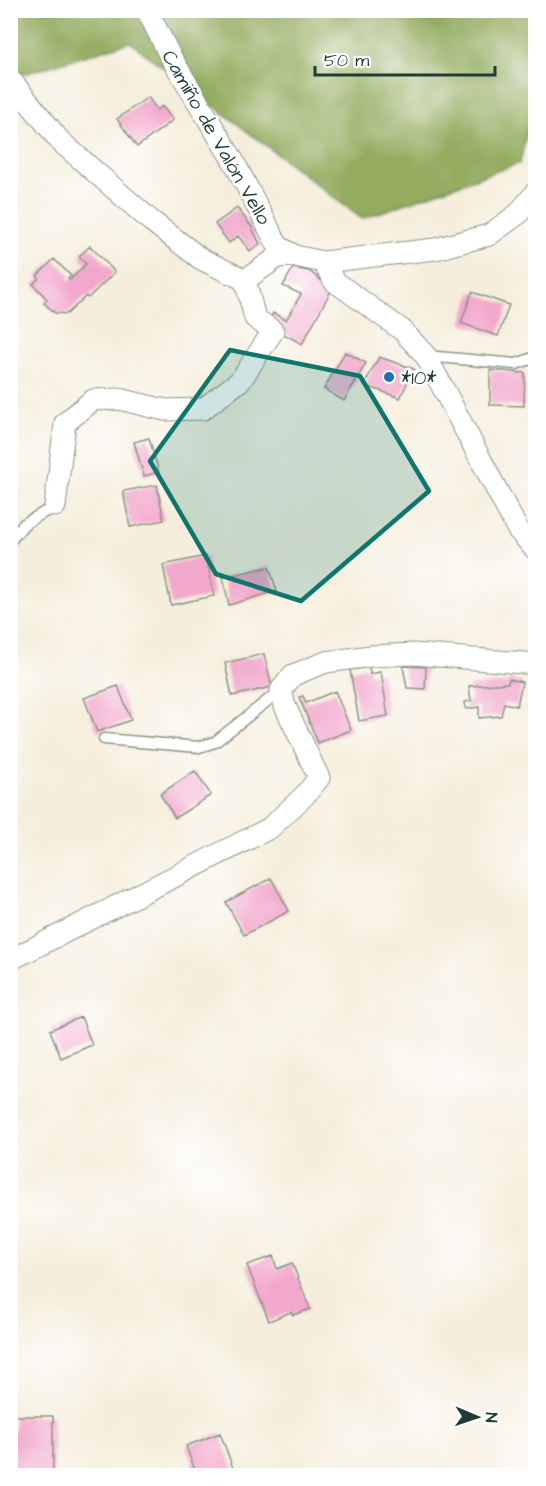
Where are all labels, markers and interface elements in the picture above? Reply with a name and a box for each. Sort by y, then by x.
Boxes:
scale bar [315,39,495,77]
street label: Camiño de Valón Vello [155,45,278,230]
text: 50 m [324,48,369,73]
place label: *10* [401,364,437,392]
marker: *10* [382,370,396,384]
north arrow [447,1387,507,1447]
text: N [480,1412,502,1423]

